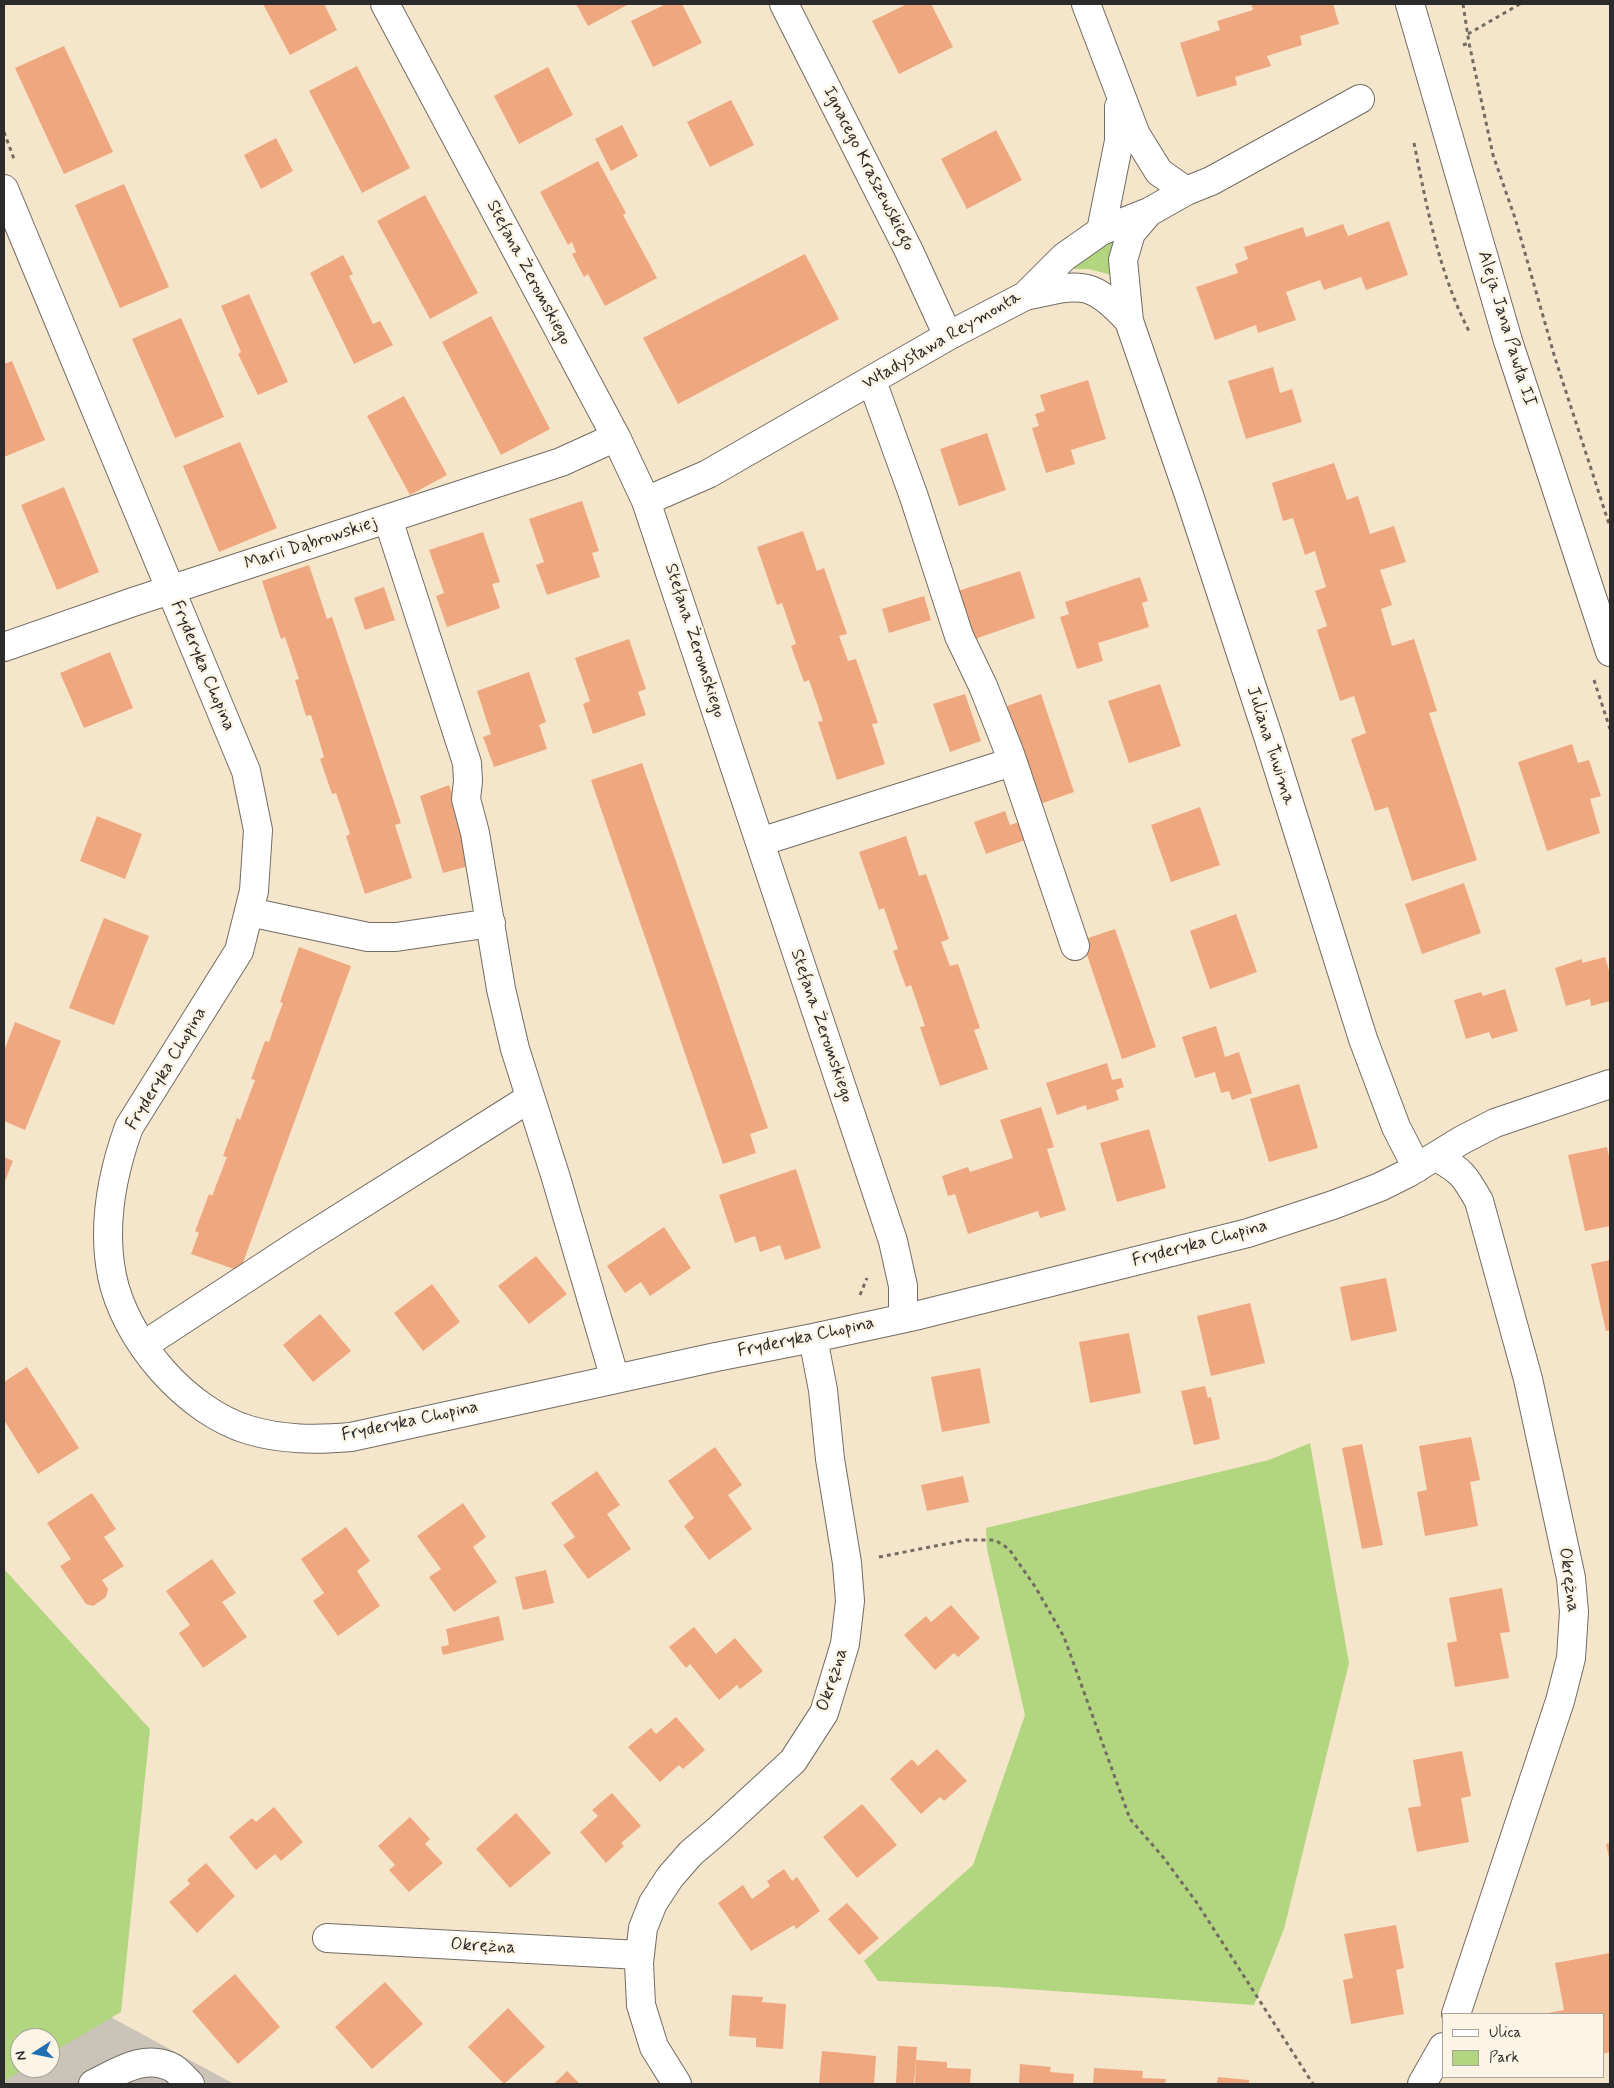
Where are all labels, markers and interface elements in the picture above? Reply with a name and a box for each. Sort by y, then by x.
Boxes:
street label: Ignacego Kraszewskiego [817,83,919,255]
street label: Stefana Żeromskiego [481,197,575,349]
street label: Aleja Jana Pawła II [1472,248,1540,410]
street label: Władysława Reymonta [859,287,1025,395]
street label: Marii Dąbrowskiej [242,512,380,576]
street label: Stefana Żeromskiego [659,561,729,721]
street label: Fryderyka Chopina [165,598,239,734]
street label: Juliana Tuwima [1241,684,1299,808]
street label: Stefana Żeromskiego [785,946,857,1106]
street label: Fryderyka Chopina [122,1004,212,1134]
street label: Fryderyka Chopina [1130,1216,1270,1272]
street label: Fryderyka Chopina [736,1313,876,1363]
street label: Fryderyka Chopina [340,1397,480,1447]
street label: Okrężna [1553,1546,1583,1614]
street label: Okrężna [813,1646,853,1714]
street label: Okrężna [450,1935,516,1959]
legend [1442,2013,1604,2078]
text: Ulica [1489,2023,1521,2043]
north arrow [10,2028,60,2078]
text: Park [1489,2048,1519,2068]
text: N [12,2049,31,2062]

